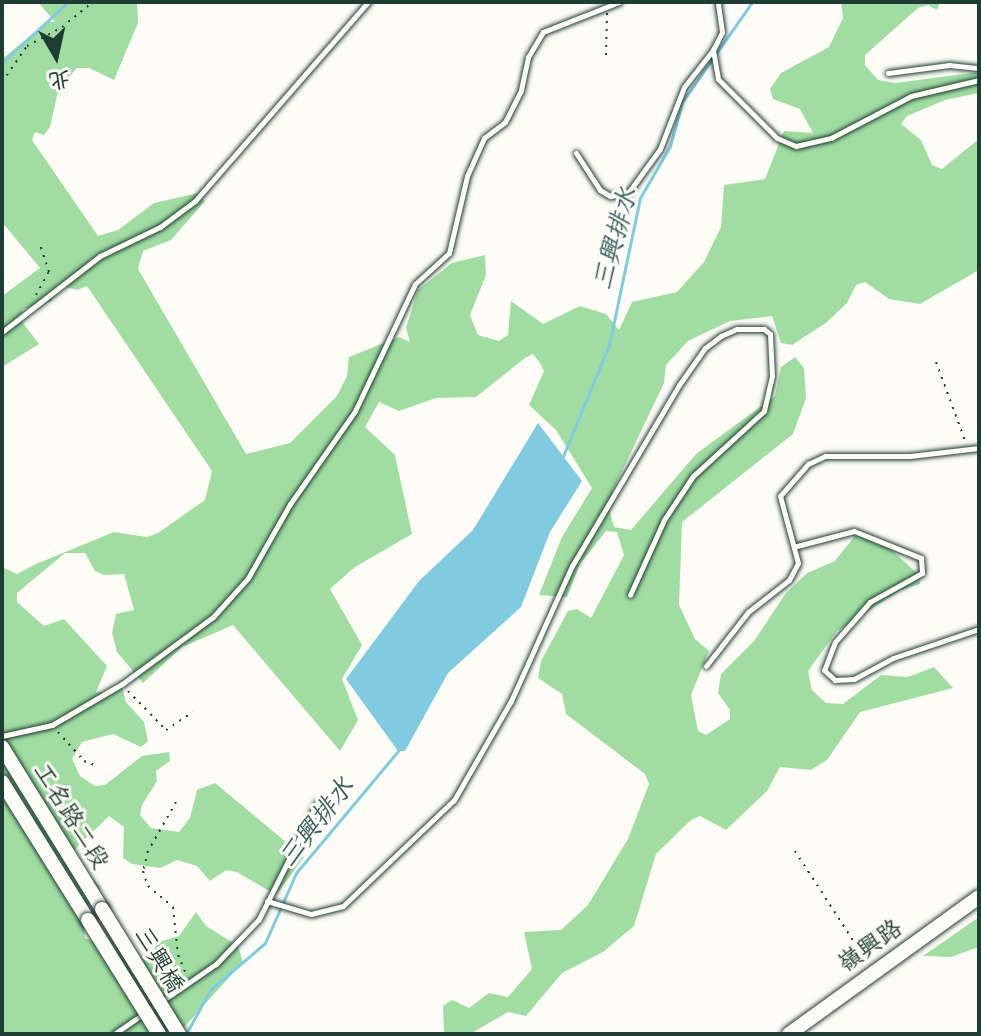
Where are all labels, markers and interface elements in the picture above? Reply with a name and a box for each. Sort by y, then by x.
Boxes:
north arrow [16,16,96,96]
text: 北 [47,65,73,94]
water label: 三興排水 [587,185,645,293]
street label: 工名路二段 [27,757,115,875]
water label: 三興排水 [273,772,361,874]
street label: 嶺興路 [832,914,908,978]
street label: 三興橋 [128,922,190,998]

